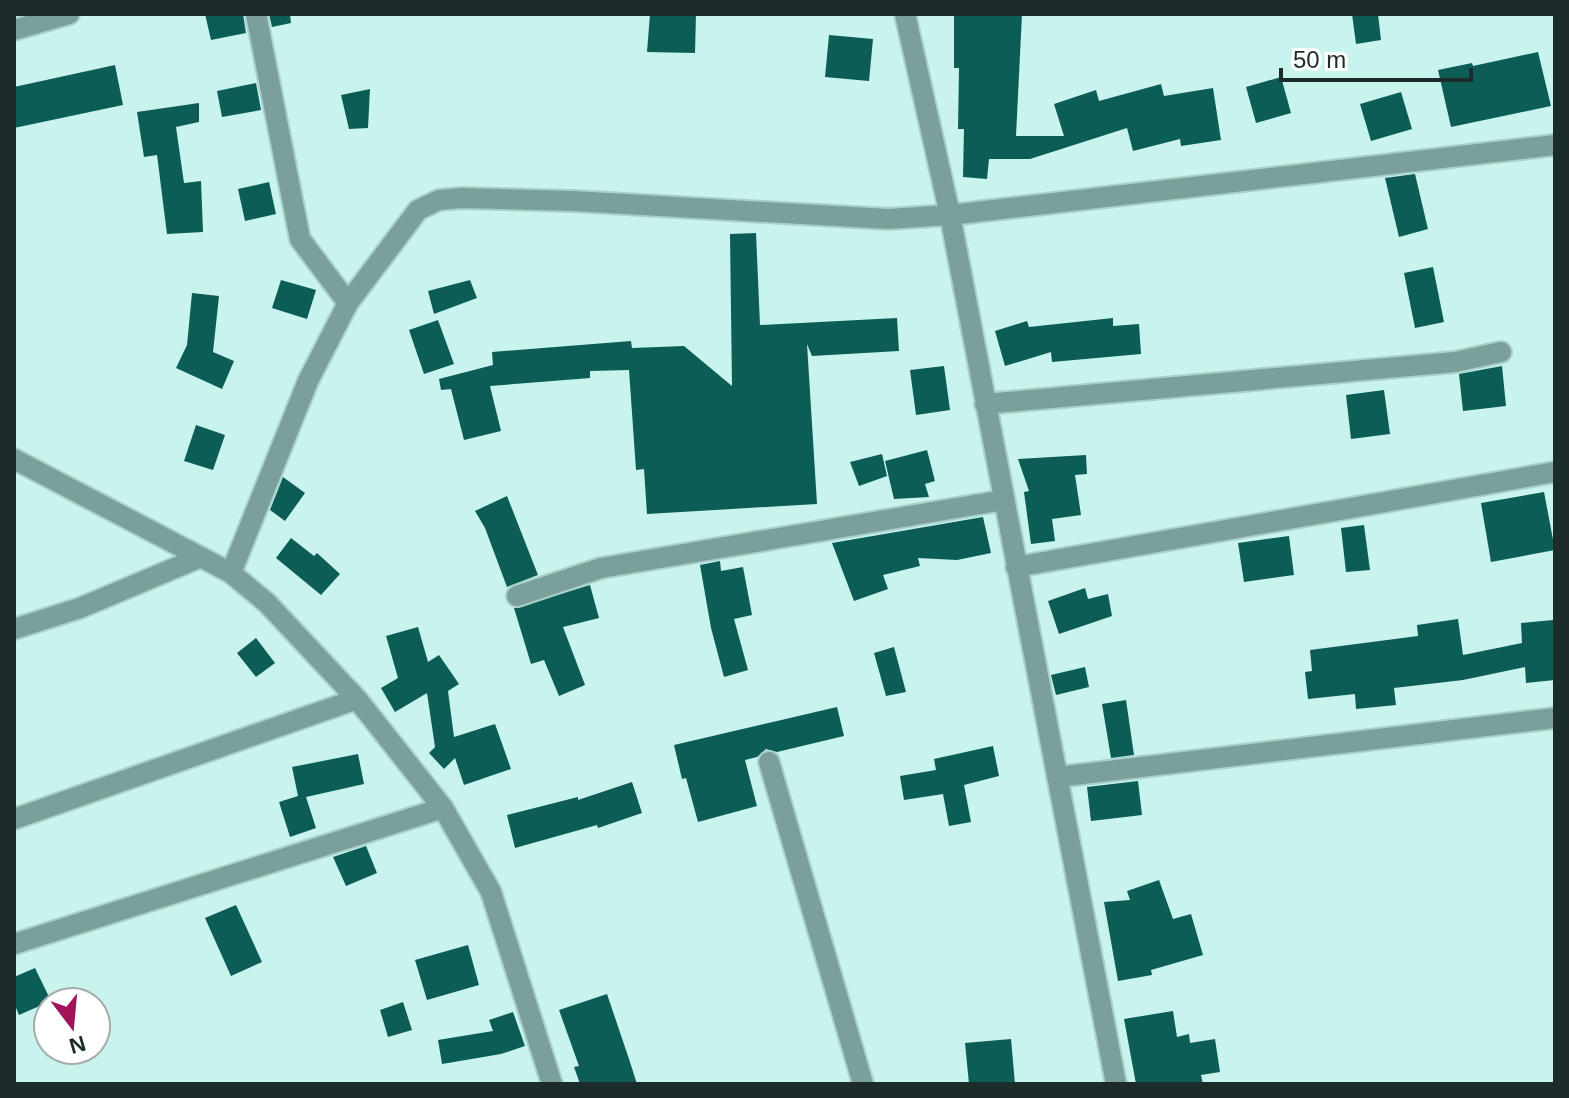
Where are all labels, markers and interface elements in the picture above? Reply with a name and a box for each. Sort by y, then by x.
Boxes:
scale bar [1281,32,1471,82]
text: 50 m [1293,46,1346,73]
north arrow [32,986,112,1066]
text: N [66,1031,88,1059]

